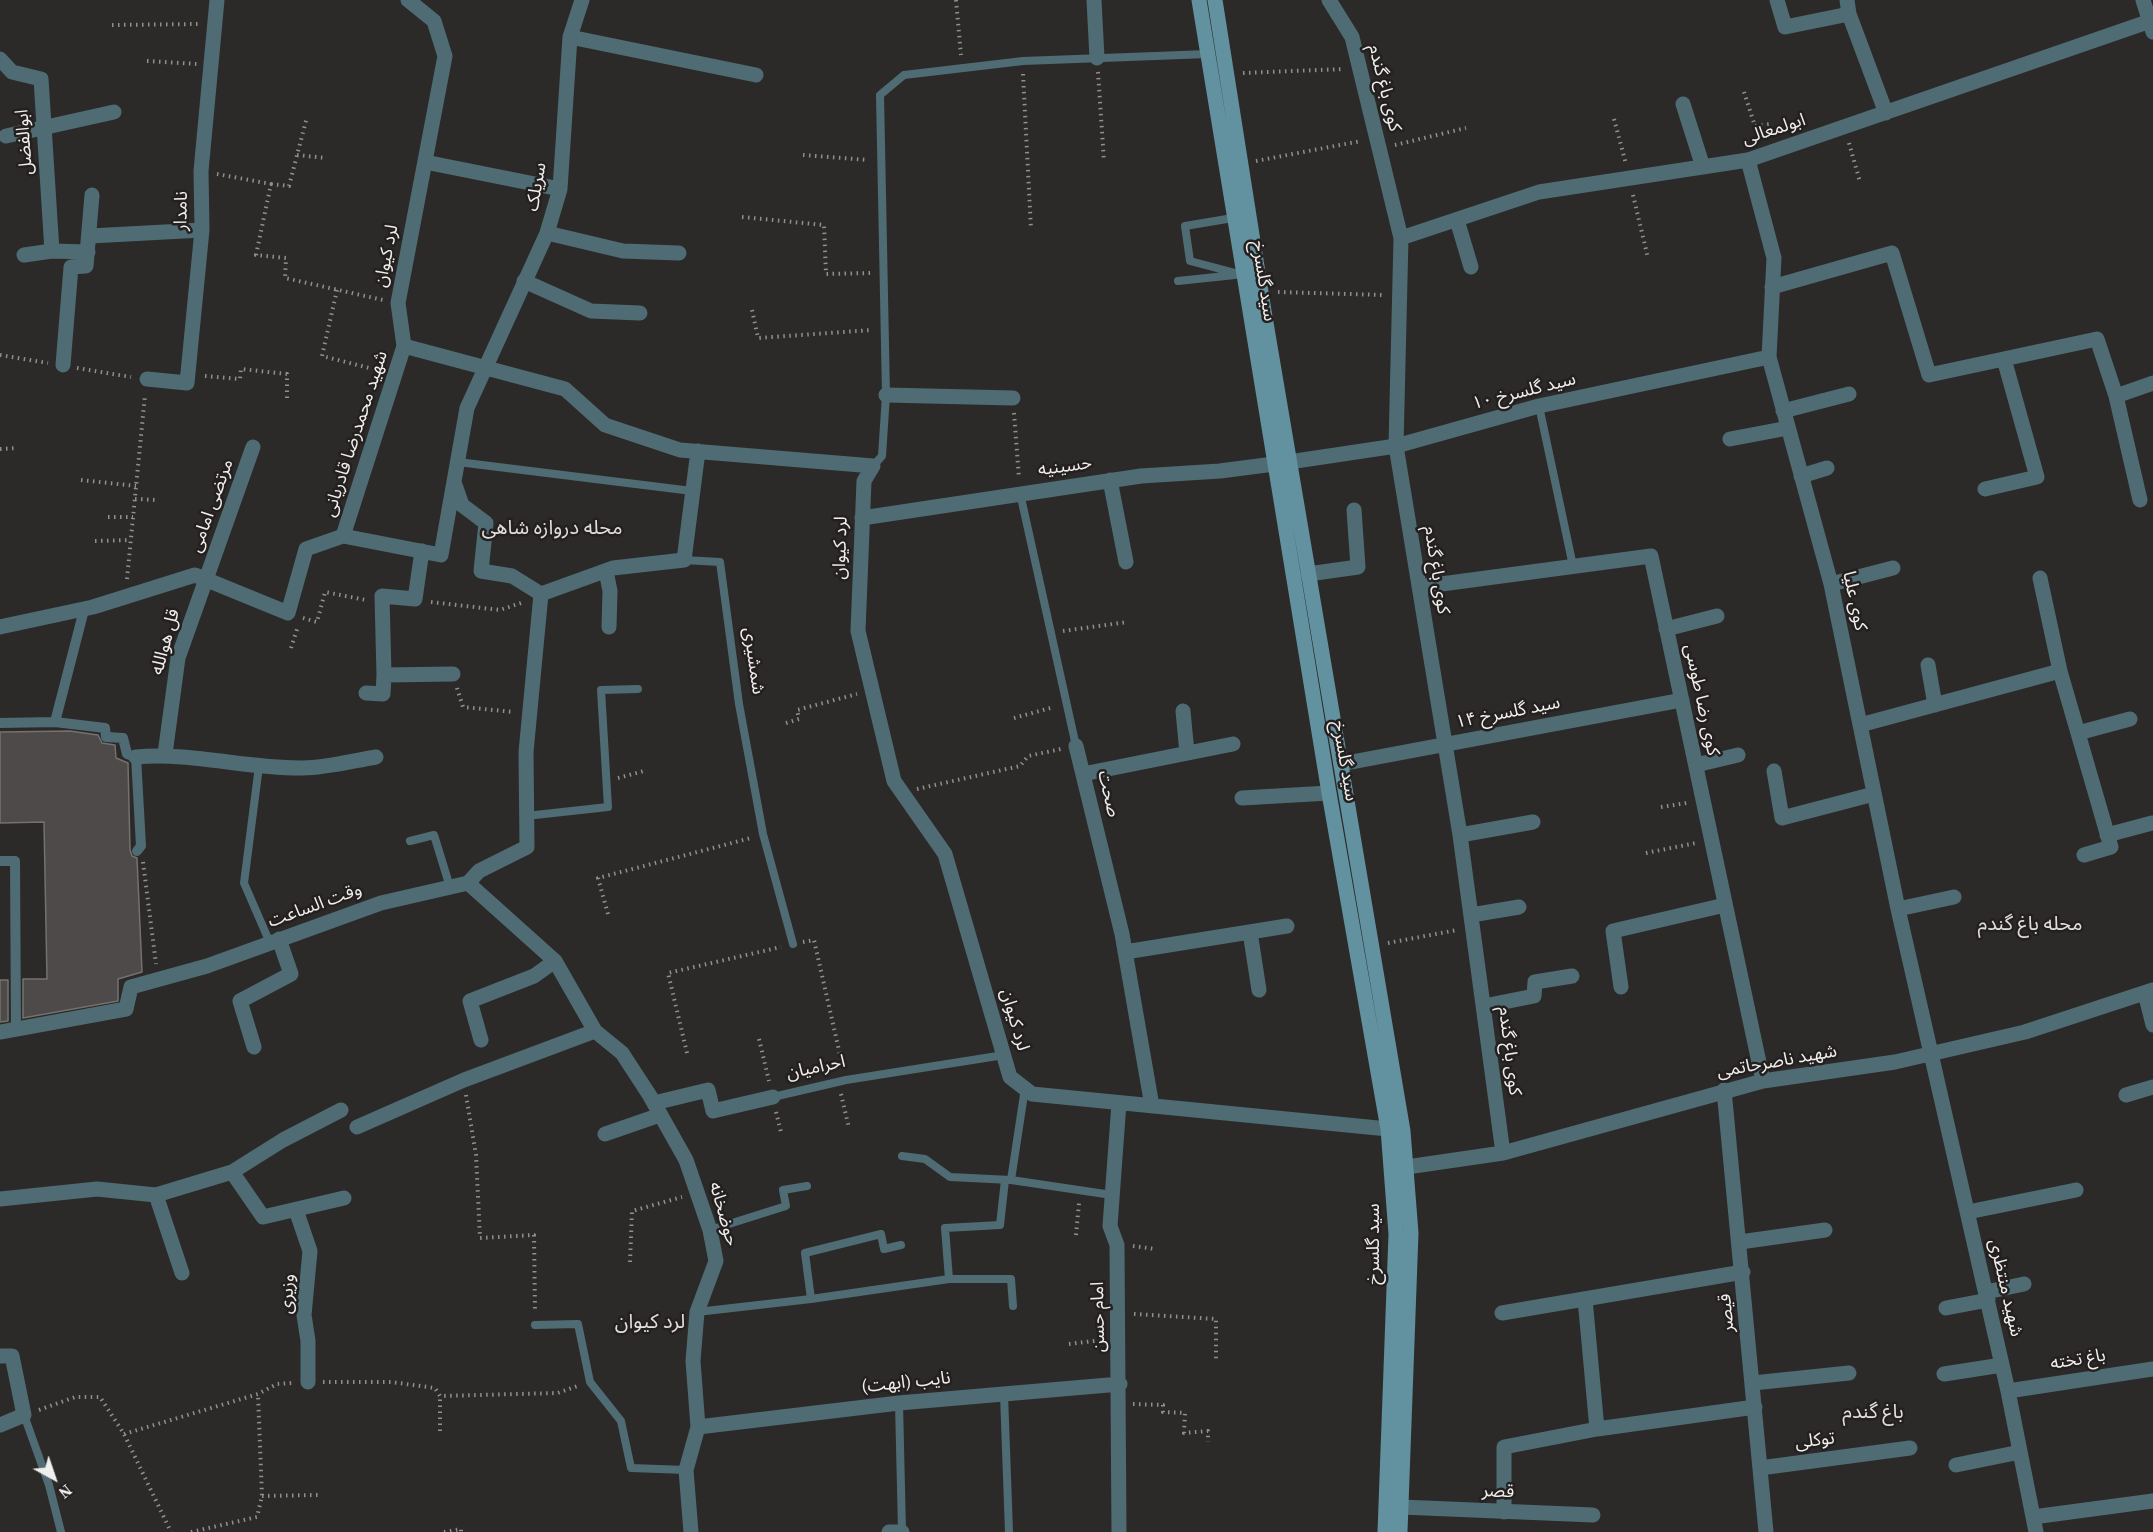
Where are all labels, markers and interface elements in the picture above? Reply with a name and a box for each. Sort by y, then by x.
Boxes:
street label: کوی باغ گندم [1363,42,1405,134]
street label: ابوالفضل [12,108,38,176]
street label: ابولمعالی [1740,110,1808,150]
street label: سریلک [522,161,552,213]
street label: نامدار [171,191,193,231]
street label: لرد کیوان [370,223,404,289]
street label: سید گلسرخ [1246,239,1280,323]
street label: شهید محمدرضا قادریانی [319,348,393,520]
street label: سید گلسرخ ۱۰ [1470,369,1578,415]
street label: حسینیه [1037,453,1093,481]
street label: مرتضی امامی [185,456,239,556]
street label: لرد کیوان [829,516,853,580]
district label: محله دروازه شاهی [481,517,623,541]
street label: کوی باغ گندم [1418,524,1454,616]
street label: کوی علیا [1837,569,1871,633]
street label: قل هوالله [147,607,185,677]
street label: شمشیری [738,626,768,696]
street label: کوی رضا طوسی [1679,642,1723,758]
street label: سید گلسرخ ۱۴ [1454,692,1562,734]
street label: سید گلسرخ [1326,719,1362,803]
street label: صحت [1092,768,1124,820]
street label: وقت الساعت [265,879,365,933]
district label: محله باغ گندم [1977,913,2083,937]
street label: لرد کیوان [995,987,1033,1053]
street label: کوی باغ گندم [1493,1005,1525,1097]
street label: شهید ناصرحاتمی [1715,1041,1839,1083]
street label: احرامیان [785,1051,847,1085]
street label: حوضخانه [704,1179,742,1249]
street label: سید گلسرخ [1363,1203,1385,1285]
street label: شهید منتظری [1983,1237,2027,1339]
street label: وزیری [276,1273,300,1315]
street label: امام حسن [1088,1281,1110,1353]
street label: قیصر [1715,1293,1739,1333]
district label: لرد کیوان [615,1311,685,1335]
street label: باغ تخته [2049,1345,2107,1375]
street label: نایب (ابهت) [860,1368,952,1398]
district label: باغ گندم [1842,1401,1904,1425]
street label: توکلی [1794,1428,1836,1454]
north arrow [24,1448,84,1508]
text: N [54,1480,77,1504]
street label: قصر [1482,1481,1514,1503]

